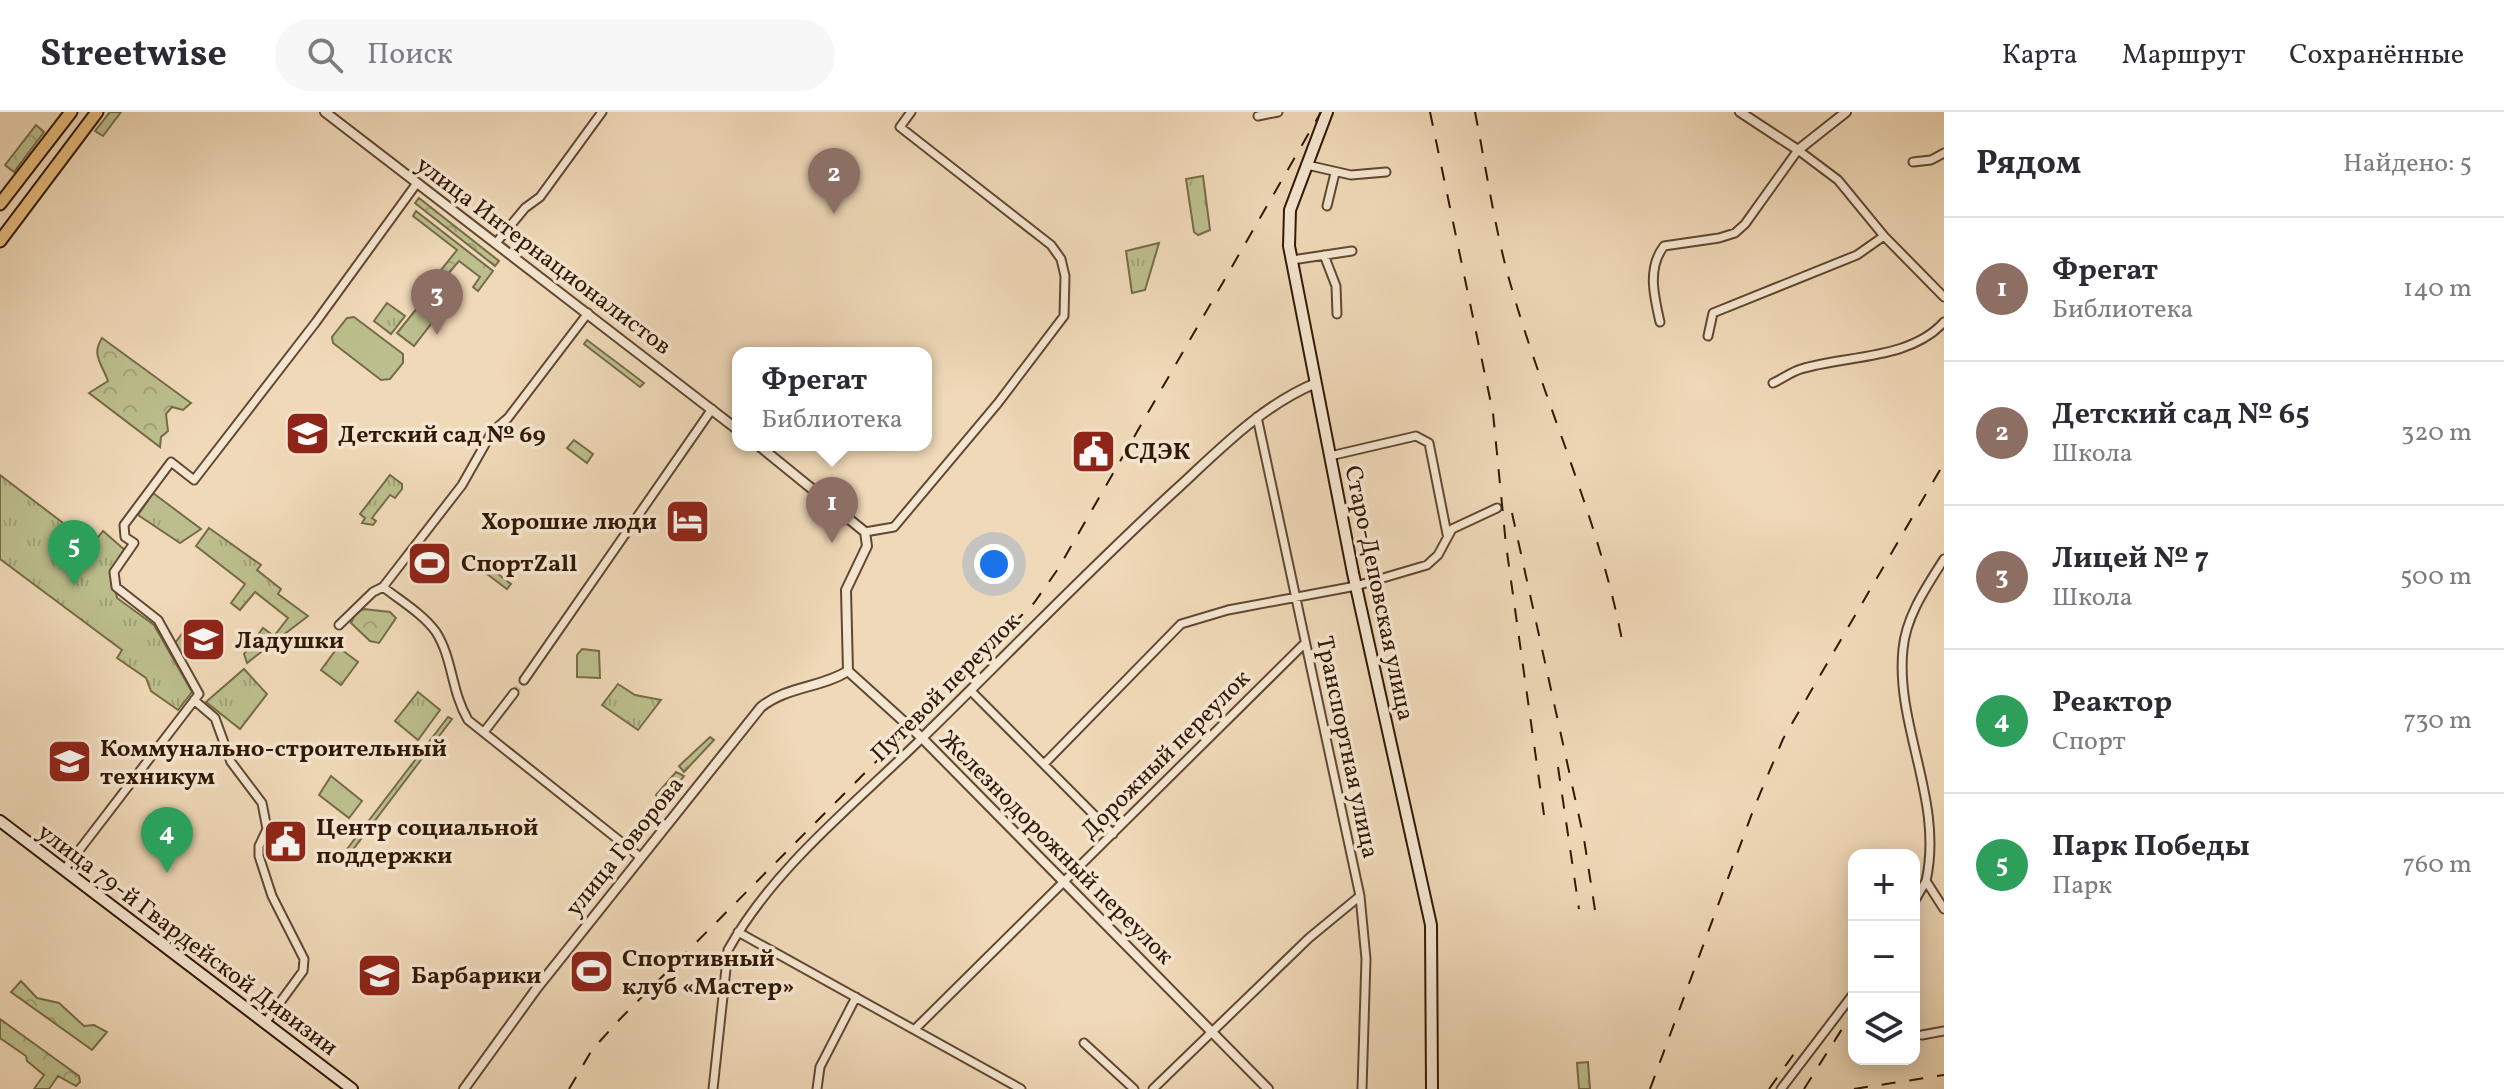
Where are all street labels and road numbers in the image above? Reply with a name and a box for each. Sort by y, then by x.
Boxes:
street label: улица Интернационалистов [408,149,678,364]
street label: Старо-Деповская улица [1334,463,1422,724]
street label: Путевой переулок [864,606,1029,771]
street label: Транспортная улица [1306,633,1386,862]
street label: Дорожный переулок [1074,663,1259,848]
street label: Железнодорожный переулок [931,723,1181,974]
street label: улица Говорова [558,770,693,925]
street label: улица 79-й Гвардейской Дивизии [29,816,344,1065]

